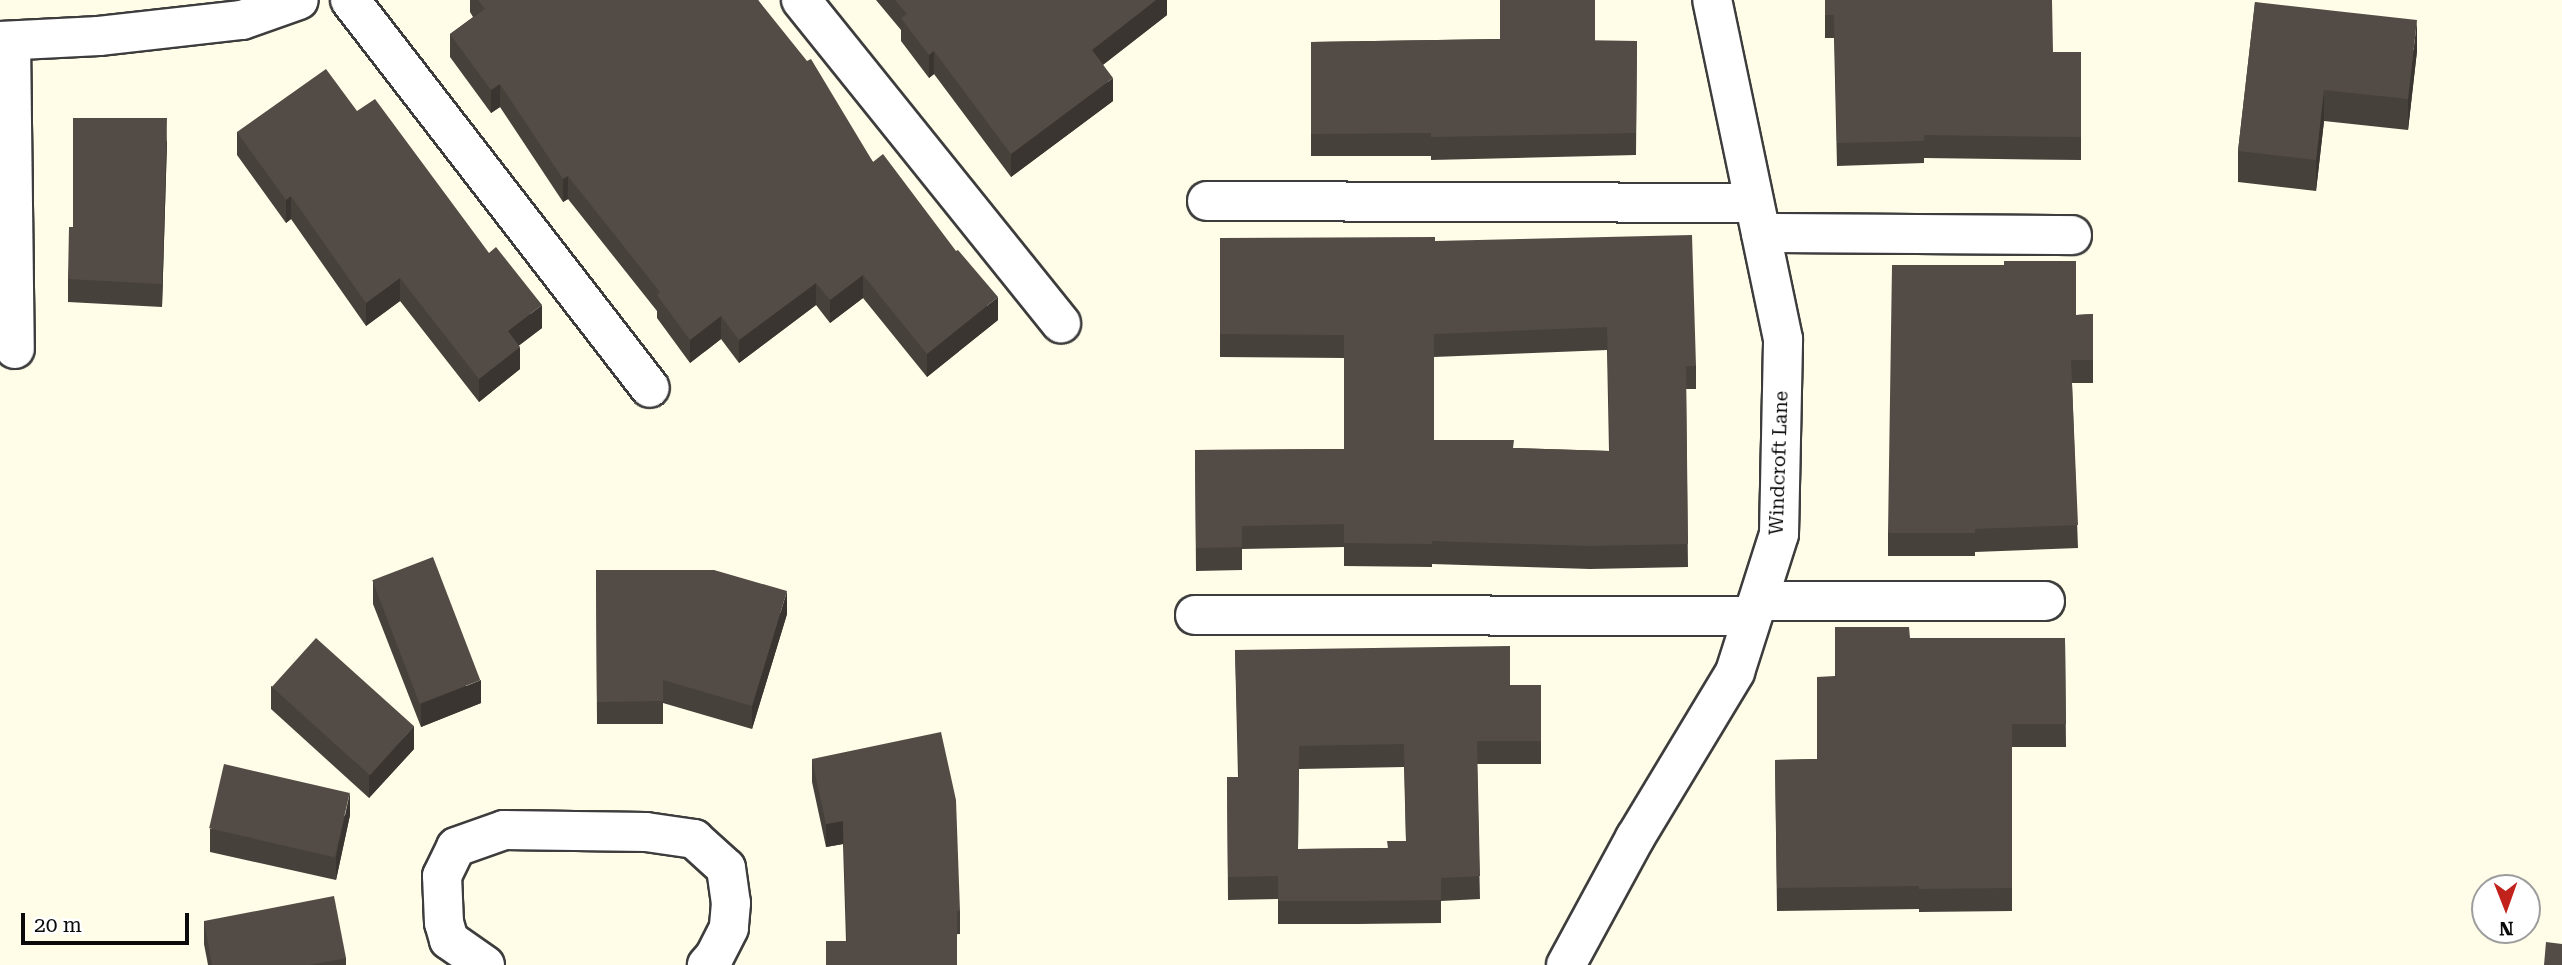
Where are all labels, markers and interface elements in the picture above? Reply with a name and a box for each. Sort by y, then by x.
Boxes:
street label: Windcroft Lane [1765,391,1793,535]
north arrow [2471,874,2541,944]
scale bar [24,898,192,942]
text: 20 m [34,913,82,937]
text: N [2499,917,2514,940]

